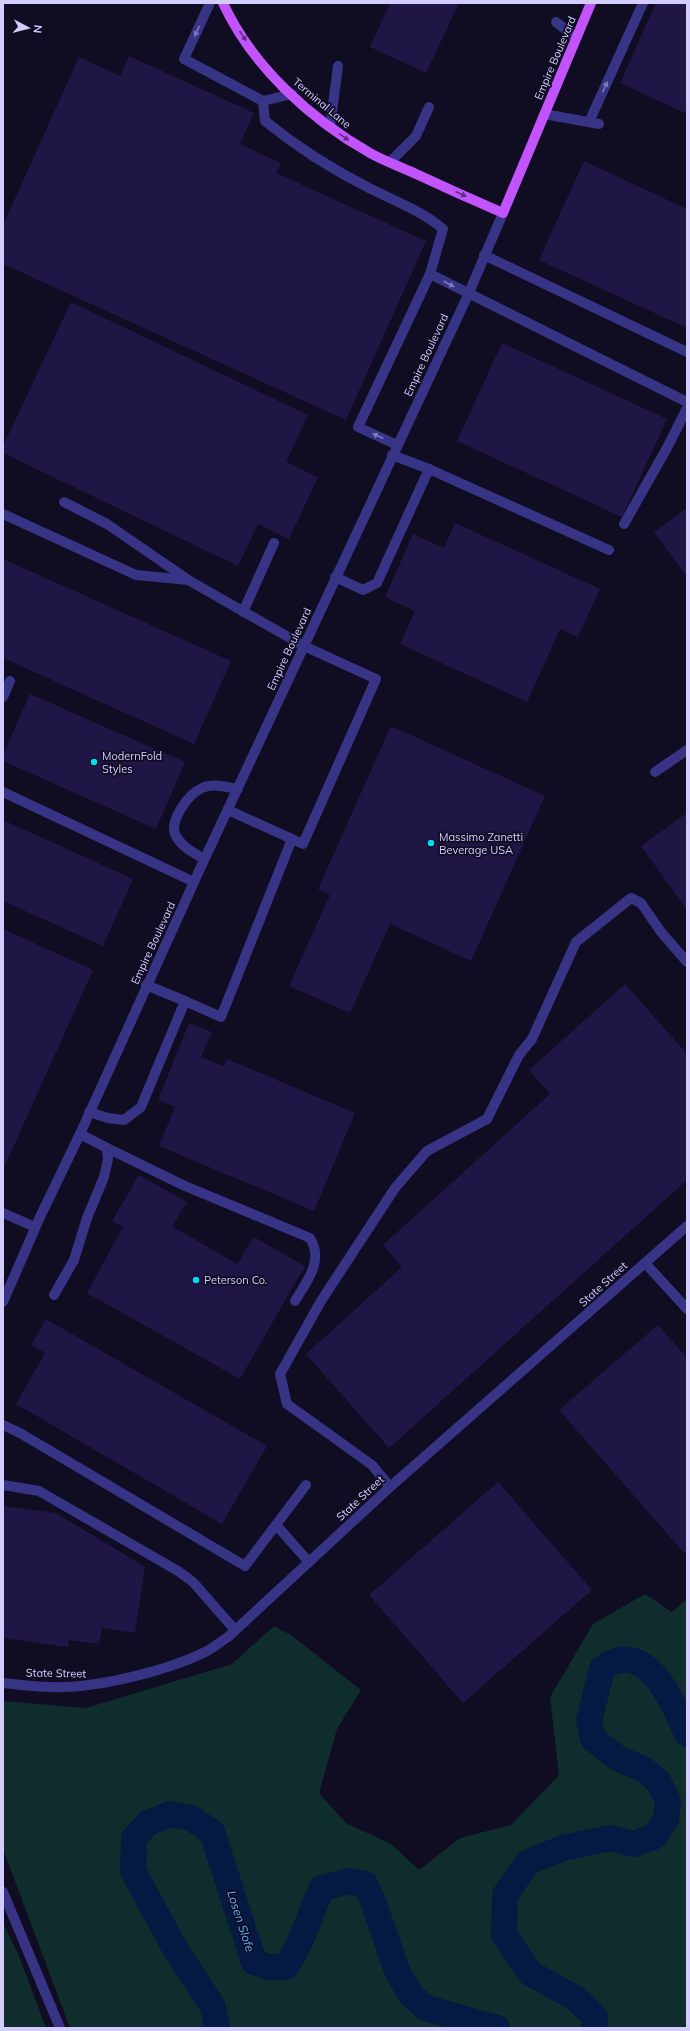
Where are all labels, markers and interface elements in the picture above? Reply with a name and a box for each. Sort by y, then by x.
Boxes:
north arrow [8,8,48,48]
street label: Empire Boulevard [531,14,579,102]
text: N [30,24,45,34]
one-way arrow [194,25,200,37]
one-way arrow [239,31,247,42]
street label: Terminal Lane [290,75,354,131]
one-way arrow [602,81,608,92]
one-way arrow [339,133,350,141]
one-way arrow [455,191,467,198]
one-way arrow [443,281,455,288]
street label: Empire Boulevard [401,311,451,399]
one-way arrow [372,433,383,439]
street label: Empire Boulevard [264,605,314,693]
place label: ModernFold Styles [102,749,162,776]
marker: ModernFold Styles [89,757,99,767]
place label: Massimo Zanetti Beverage USA [439,830,523,857]
marker: Massimo Zanetti Beverage USA [426,838,436,848]
street label: Empire Boulevard [128,899,178,987]
street label: State Street [576,1259,630,1309]
place label: Peterson Co. [204,1273,267,1287]
marker: Peterson Co. [191,1275,201,1285]
street label: State Street [333,1472,387,1524]
street label: State Street [26,1665,86,1681]
water label: Losen Slofe [224,1888,258,1954]

